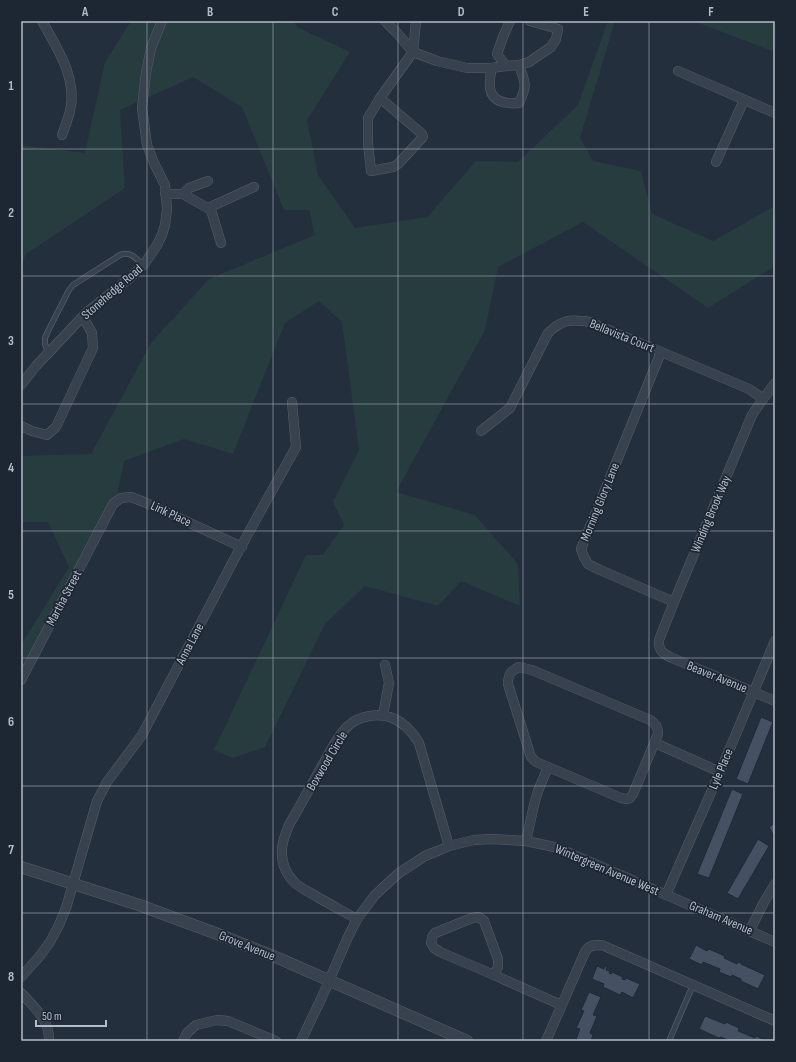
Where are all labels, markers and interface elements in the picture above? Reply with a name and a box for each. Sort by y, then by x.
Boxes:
text: A [81,4,89,20]
text: B [207,4,213,20]
text: C [332,4,339,20]
text: D [458,4,465,20]
text: E [583,4,589,20]
text: F [708,4,714,20]
text: 1 [8,78,14,94]
text: 2 [8,205,14,221]
street label: Stonehedge Road [78,261,146,323]
street label: Bellavista Court [587,316,657,356]
text: 3 [8,333,14,349]
text: 4 [8,460,14,476]
street label: Morning Glory Lane [577,460,623,544]
street label: Winding Brook Way [688,473,734,555]
street label: Link Place [148,498,194,530]
street label: Martha Street [43,567,85,629]
text: 5 [8,587,14,603]
street label: Anna Lane [172,621,208,668]
street label: Beaver Avenue [684,658,750,696]
text: 6 [8,714,14,730]
street label: Boxwood Circle [303,728,351,794]
street label: Lyle Place [705,746,737,792]
street label: Wintergreen Avenue West [552,841,662,899]
text: 7 [8,842,14,858]
street label: Graham Avenue [687,897,755,939]
street label: Grove Avenue [216,927,278,965]
text: 8 [8,969,14,985]
scale bar [36,1002,106,1028]
text: 50 m [42,1009,62,1024]

